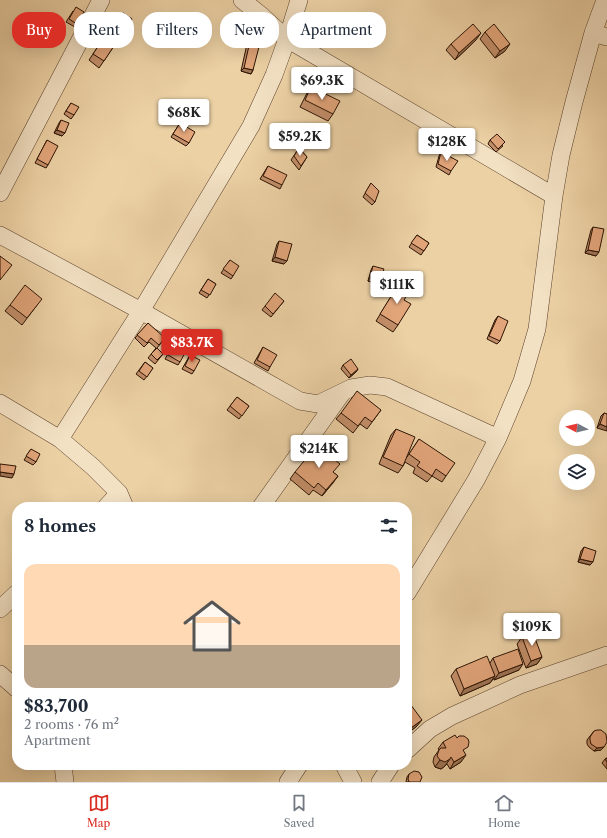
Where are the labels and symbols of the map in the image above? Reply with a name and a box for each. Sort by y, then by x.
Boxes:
pin: $69.3K [289,67,355,101]
pin: $68K [160,99,208,133]
pin: $59.2K [267,123,333,157]
pin: $128K [419,128,475,162]
pin: $111K [369,271,425,305]
pin: $83.7K [159,329,225,363]
north arrow [559,410,595,446]
pin: $214K [291,435,347,469]
pin: $109K [504,613,560,647]

